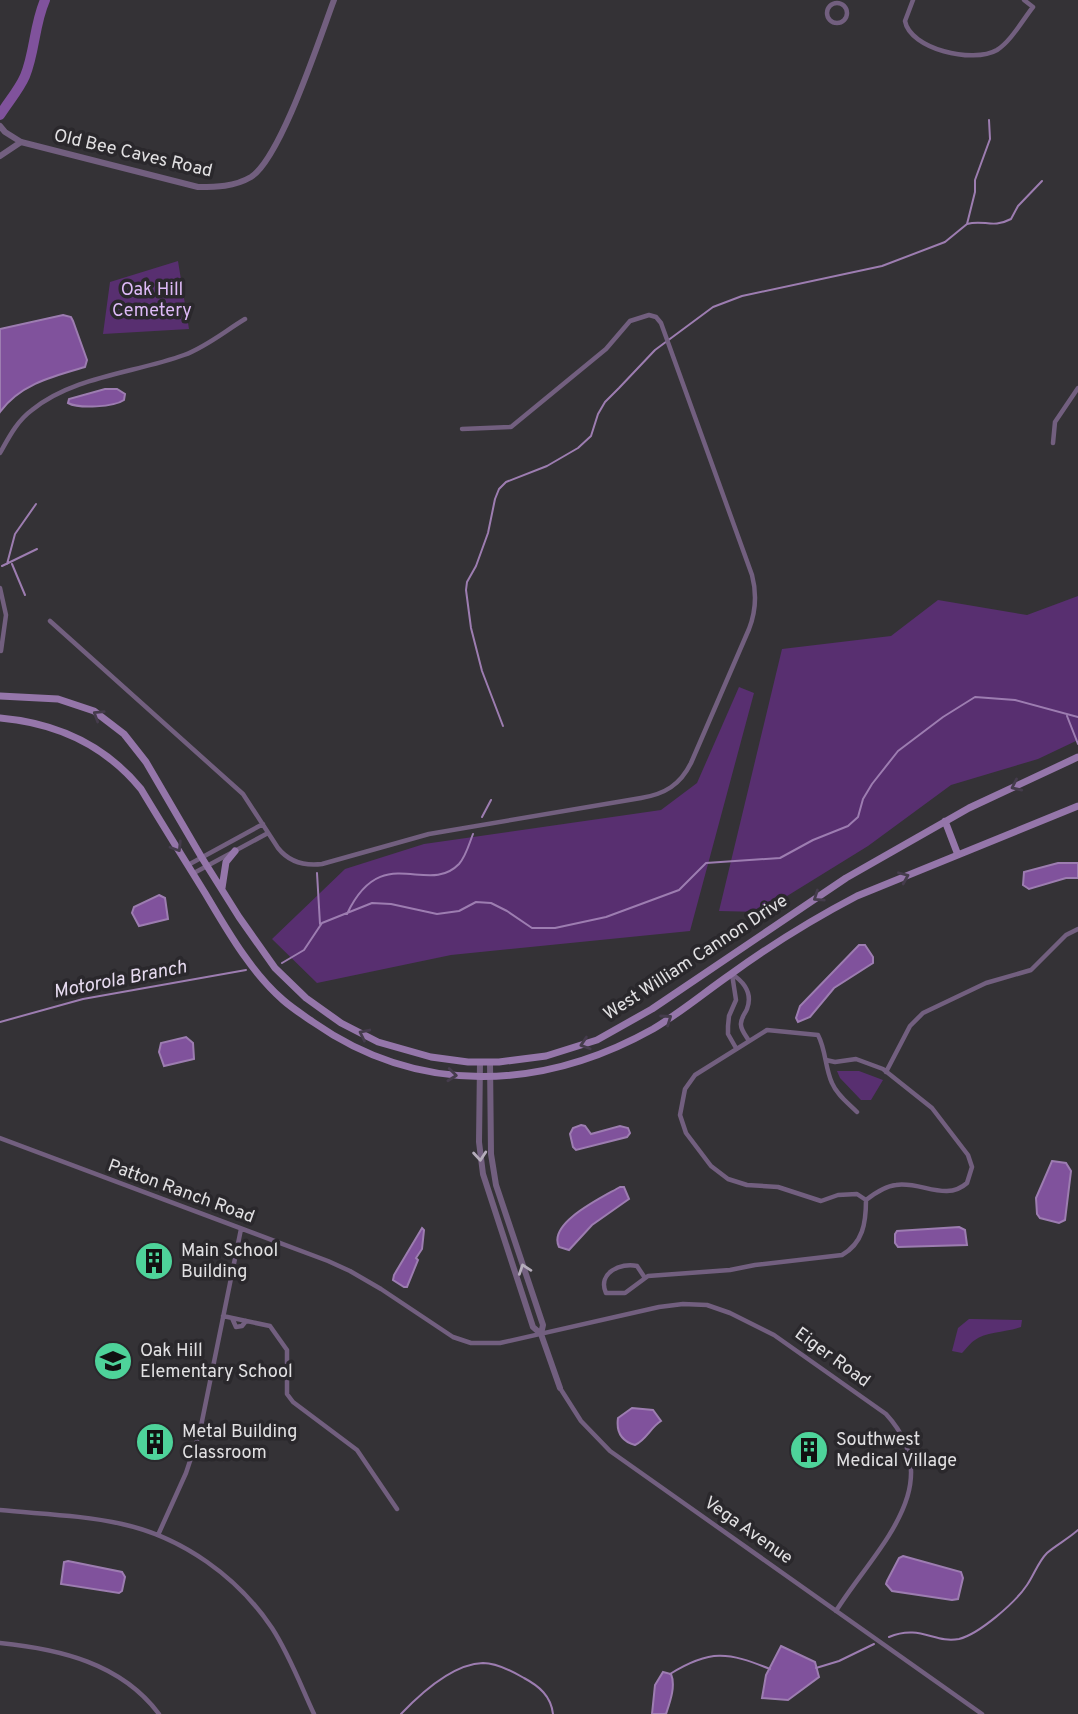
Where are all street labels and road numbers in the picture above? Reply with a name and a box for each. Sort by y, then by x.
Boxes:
street label: Old Bee Caves Road [51,125,215,183]
street label: West William Cannon Drive [600,890,792,1026]
street label: Patton Ranch Road [104,1155,258,1229]
street label: Eiger Road [790,1323,874,1393]
street label: Vega Avenue [699,1492,797,1570]

